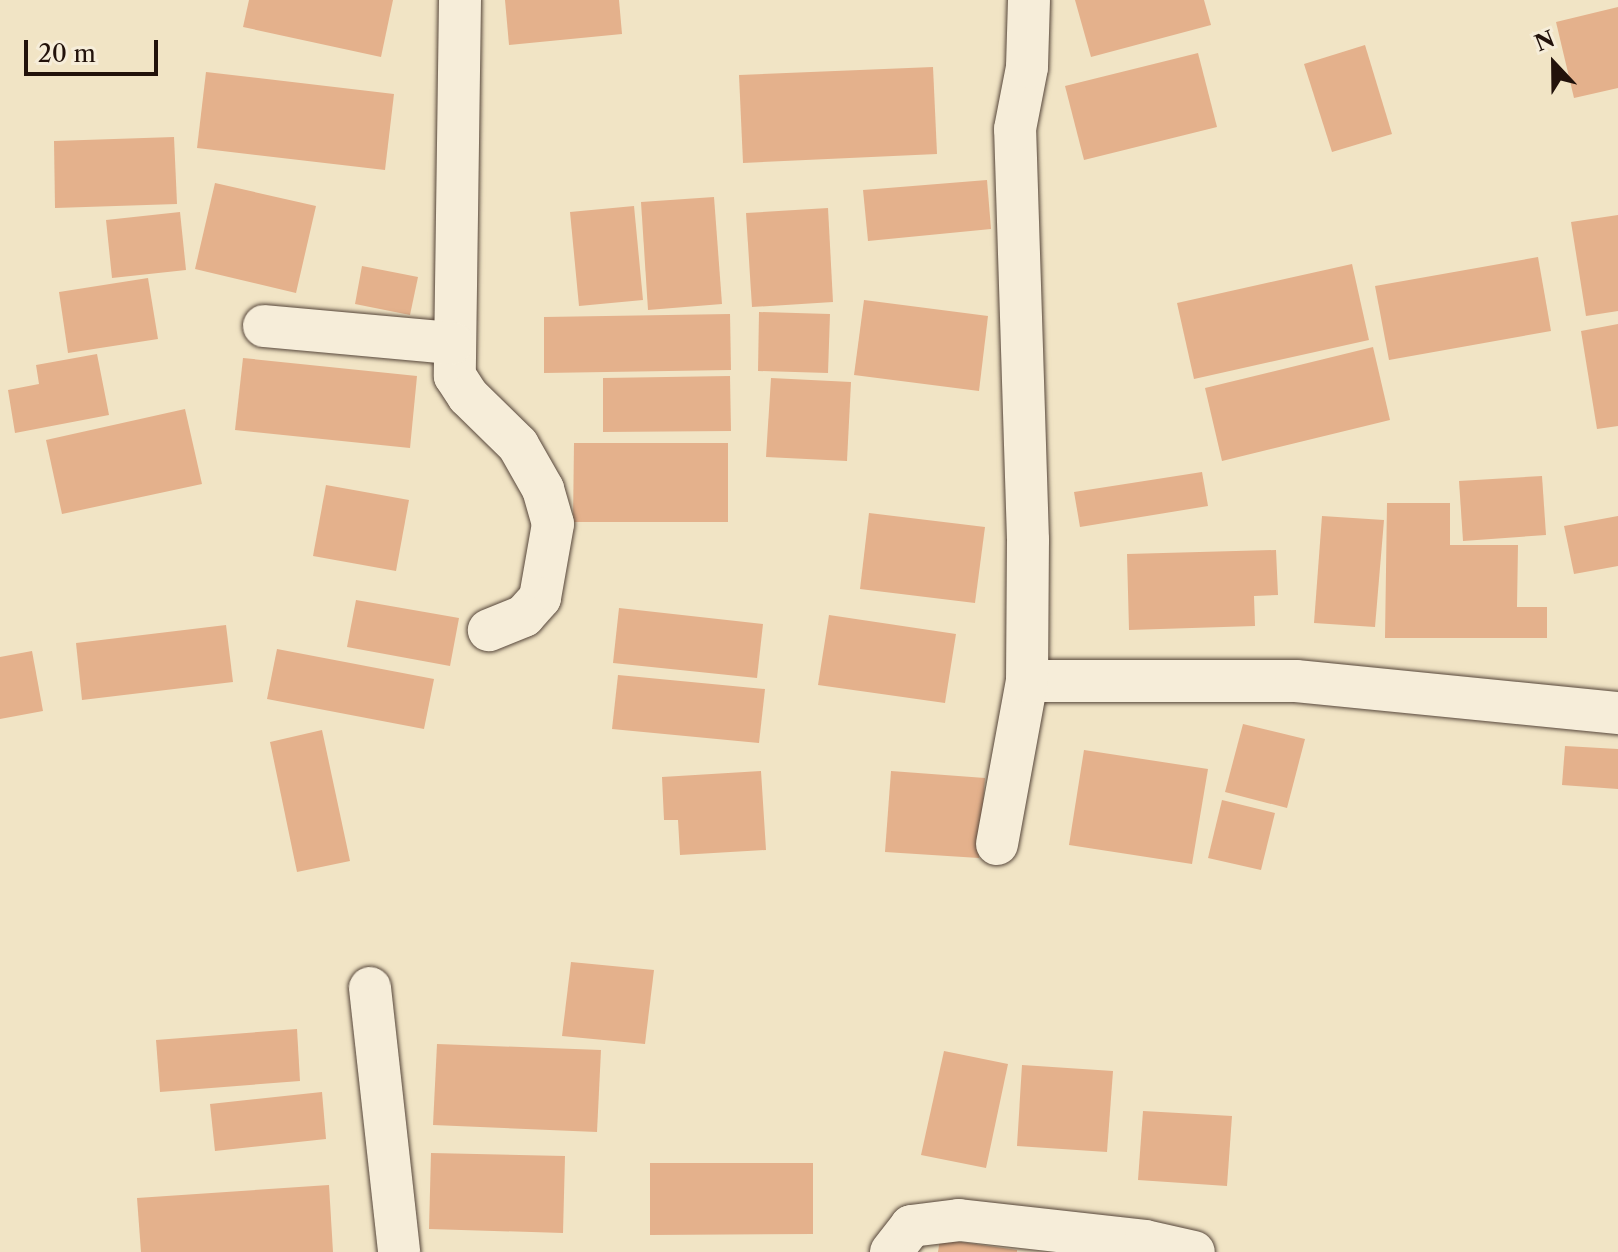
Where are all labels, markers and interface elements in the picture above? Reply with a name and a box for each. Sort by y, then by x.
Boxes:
scale bar [28,24,162,74]
north arrow [1514,24,1594,104]
text: N [1531,25,1559,57]
text: 20 m [38,39,96,68]

